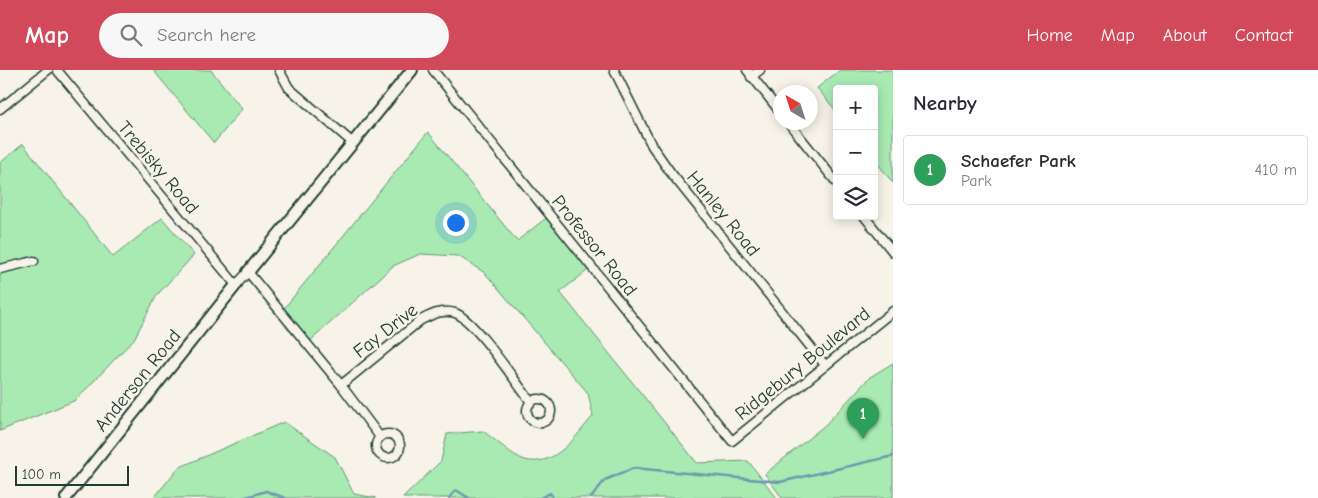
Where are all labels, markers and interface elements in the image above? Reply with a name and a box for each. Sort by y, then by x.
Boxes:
search box [99,13,449,58]
text: Map [25,21,69,49]
icon: search [117,21,145,49]
text: Search here [157,24,256,46]
text: Home [1026,25,1073,46]
text: Map [1101,25,1135,46]
text: About [1163,25,1207,46]
text: Contact [1235,25,1293,46]
north arrow [773,85,818,130]
map controls [833,85,878,220]
button: + [833,85,878,130]
text: Nearby [913,91,977,115]
street label: Trebisky Road [113,117,203,218]
button: − [833,130,878,175]
text: Schaefer Park [961,150,1076,172]
text: 1 [927,161,933,179]
text: 410 m [1255,161,1297,179]
street label: Hanley Road [682,166,764,261]
text: Park [961,172,992,190]
button: layers [833,175,878,220]
street label: Professor Road [547,191,641,300]
your location [443,210,469,236]
street label: Fay Drive [349,299,422,363]
street label: Ridgebury Boulevard [731,303,875,425]
street label: Anderson Road [90,325,185,436]
pin: 1 [847,398,879,439]
scale bar [15,463,129,486]
text: 100 m [22,466,61,483]

